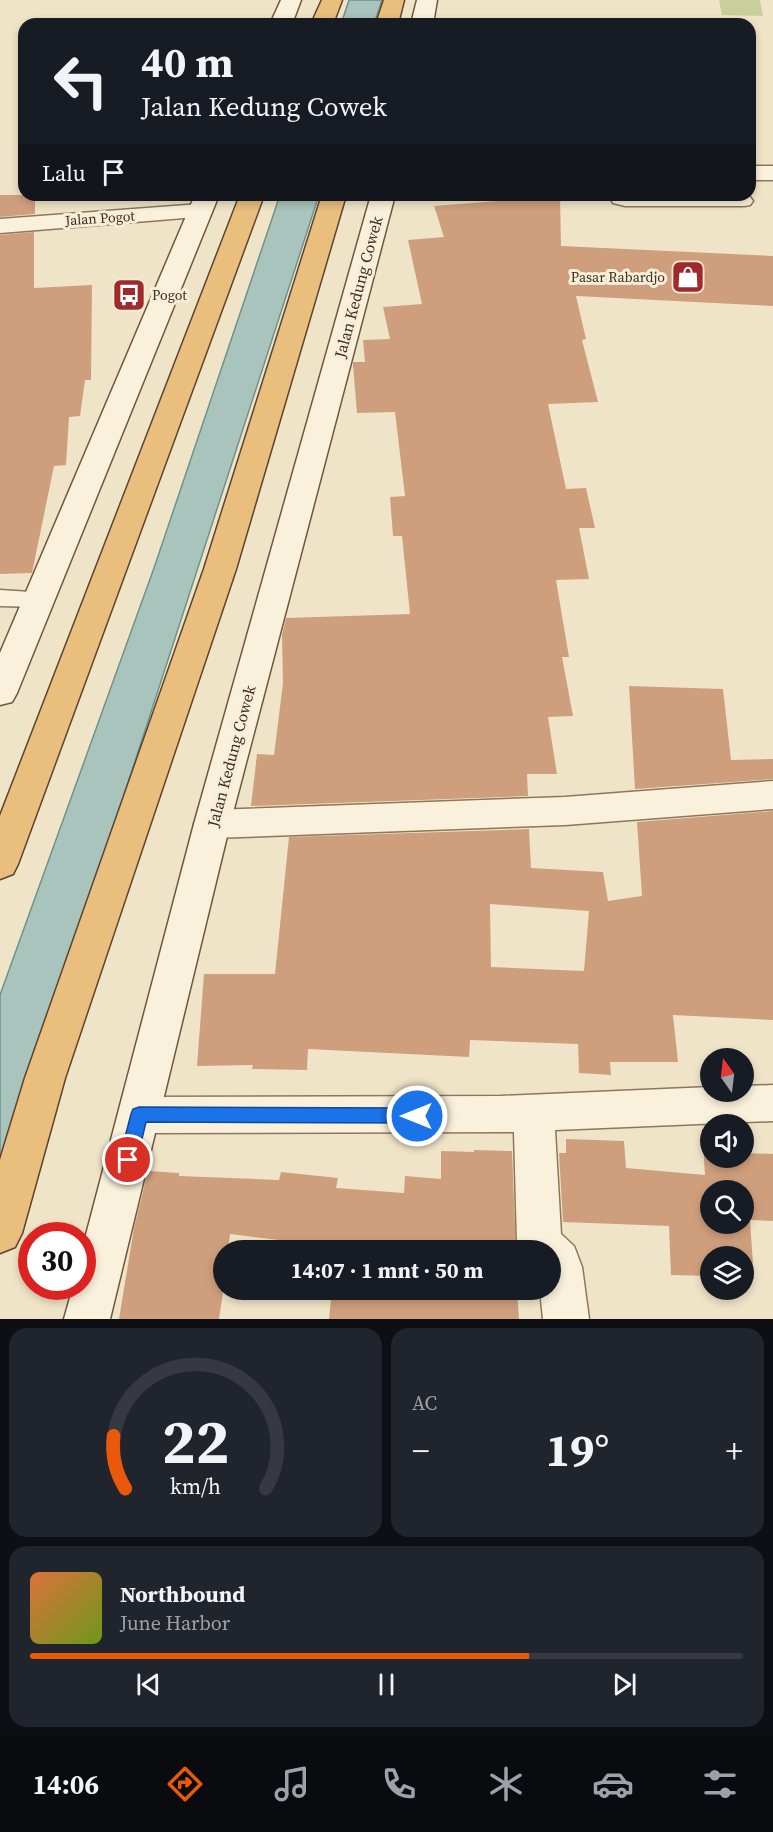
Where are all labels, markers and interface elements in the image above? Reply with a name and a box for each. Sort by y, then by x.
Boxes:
text: 40 m [141,33,234,91]
icon: left [42,42,120,120]
text: Jalan Kedung Cowek [141,88,387,125]
icon: arrive [97,156,130,189]
text: Lalu [42,158,85,188]
street label: Jalan Pogot [64,206,136,230]
street label: Jalan Kedung Cowek [328,213,388,361]
shop icon: Pasar Rabardjo [670,259,706,295]
place label: Pasar Rabardjo [571,267,665,287]
bus stop icon: Pogot [111,277,147,313]
place label: Pogot [152,285,187,305]
street label: Jalan Kedung Cowek [201,682,261,830]
north arrow [700,1048,754,1102]
map controls [700,1048,754,1300]
position arrow [385,1084,449,1148]
button: sound [700,1114,754,1168]
pin [102,1134,153,1185]
icon: arrive [111,1143,144,1176]
button: search [700,1180,754,1234]
speed limit sign: 30 [18,1222,96,1300]
button: layers [700,1246,754,1300]
text: 14:07 · 1 mnt · 50 m [291,1255,483,1285]
text: AC [412,1389,437,1417]
text: 22 [162,1398,229,1484]
text: 19° [546,1419,609,1481]
text: − [412,1428,430,1473]
text: + [725,1428,743,1473]
text: km/h [170,1473,221,1502]
text: Northbound [120,1579,245,1609]
text: June Harbor [120,1609,230,1637]
icon: previous [132,1668,165,1701]
icon: pause [370,1668,403,1701]
icon: next [608,1668,641,1701]
icon: directions [164,1763,206,1805]
icon: music [271,1763,313,1805]
icon: phone [378,1763,420,1805]
icon: climate [485,1763,527,1805]
icon: car [592,1763,634,1805]
icon: filters [699,1763,741,1805]
text: 14:06 [32,1766,99,1803]

